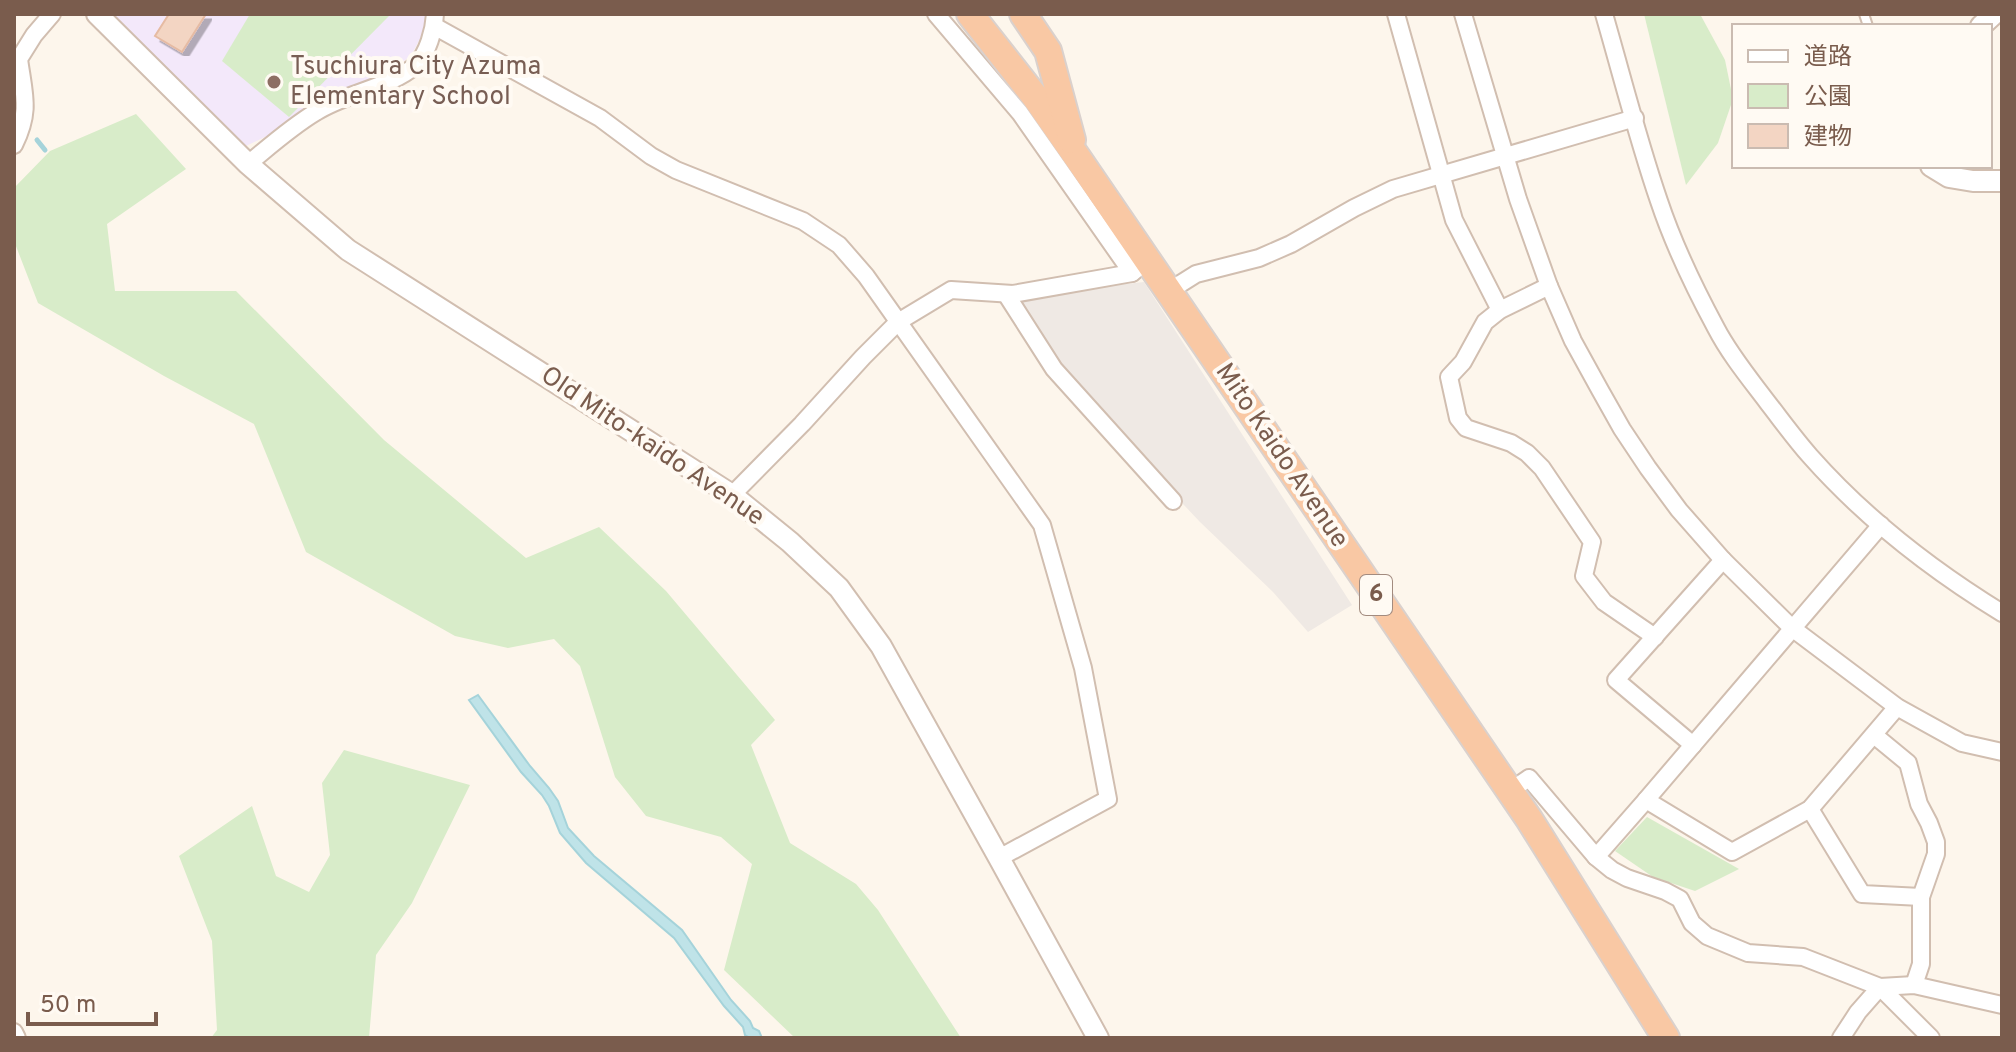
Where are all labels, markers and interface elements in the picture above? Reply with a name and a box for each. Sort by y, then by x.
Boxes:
legend [1732,24,1992,168]
text: 道路 [1804,43,1852,73]
place label: Tsuchiura City Azuma Elementary School [290,51,541,114]
marker: Tsuchiura City Azuma Elementary School [265,73,283,91]
text: 公園 [1804,83,1852,113]
text: 建物 [1804,123,1852,153]
street label: Mito Kaido Avenue [1207,357,1355,555]
street label: Old Mito-kaido Avenue [534,360,770,534]
road number: 6 [1360,575,1392,615]
scale bar [28,976,156,1026]
text: 50 m [40,991,96,1021]

